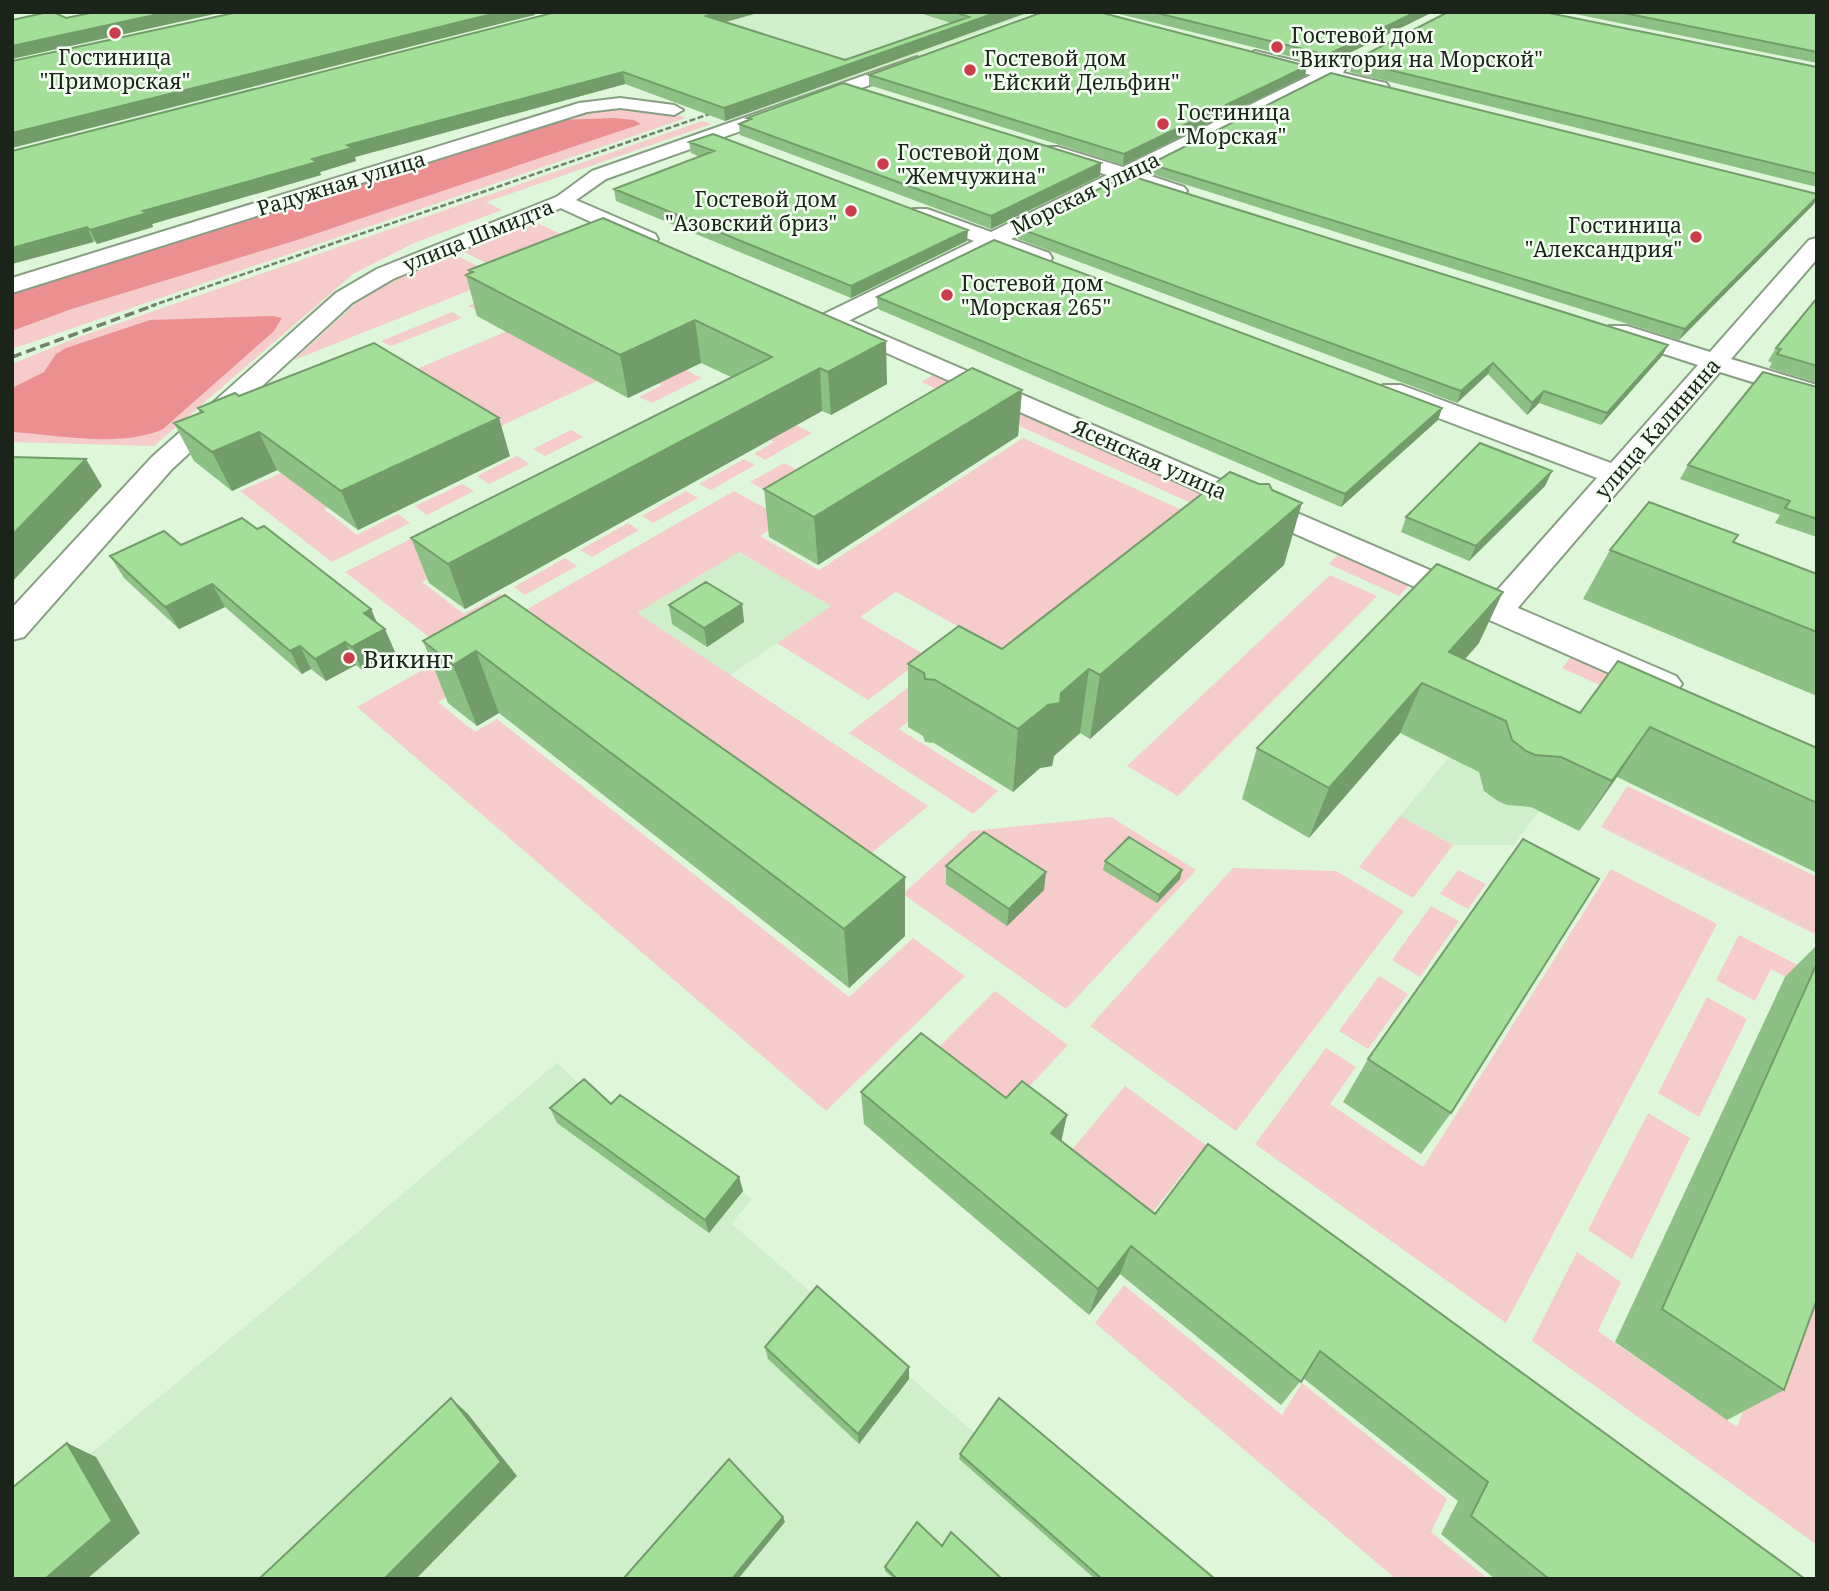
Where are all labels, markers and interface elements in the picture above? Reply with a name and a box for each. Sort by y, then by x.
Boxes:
place label: Гостевой дом "Виктория на Морской" [1291,21,1543,73]
marker: Гостиница "Приморская" [107,25,123,41]
marker: Гостевой дом "Виктория на Морской" [1269,39,1285,55]
place label: Гостиница "Приморская" [40,43,190,95]
place label: Гостевой дом "Ейский Дельфин" [984,44,1180,96]
marker: Гостевой дом "Ейский Дельфин" [962,62,978,78]
place label: Гостиница "Морская" [1177,98,1291,150]
marker: Гостиница "Морская" [1155,116,1171,132]
place label: Гостевой дом "Жемчужина" [897,138,1046,190]
street label: Радужная улица [253,144,429,222]
street label: Морская улица [1006,145,1164,241]
marker: Гостевой дом "Жемчужина" [875,156,891,172]
place label: Гостевой дом "Азовский бриз" [665,185,837,237]
street label: улица Шмидта [398,192,558,278]
marker: Гостевой дом "Азовский бриз" [843,203,859,219]
place label: Гостиница "Александрия" [1525,211,1682,263]
marker: Гостиница "Александрия" [1688,229,1704,245]
place label: Гостевой дом "Морская 265" [961,269,1111,321]
marker: Гостевой дом "Морская 265" [939,287,955,303]
street label: улица Калинина [1588,351,1726,505]
street label: Ясенская улица [1067,412,1232,506]
place label: Викинг [363,642,453,675]
marker: Викинг [341,650,357,666]

